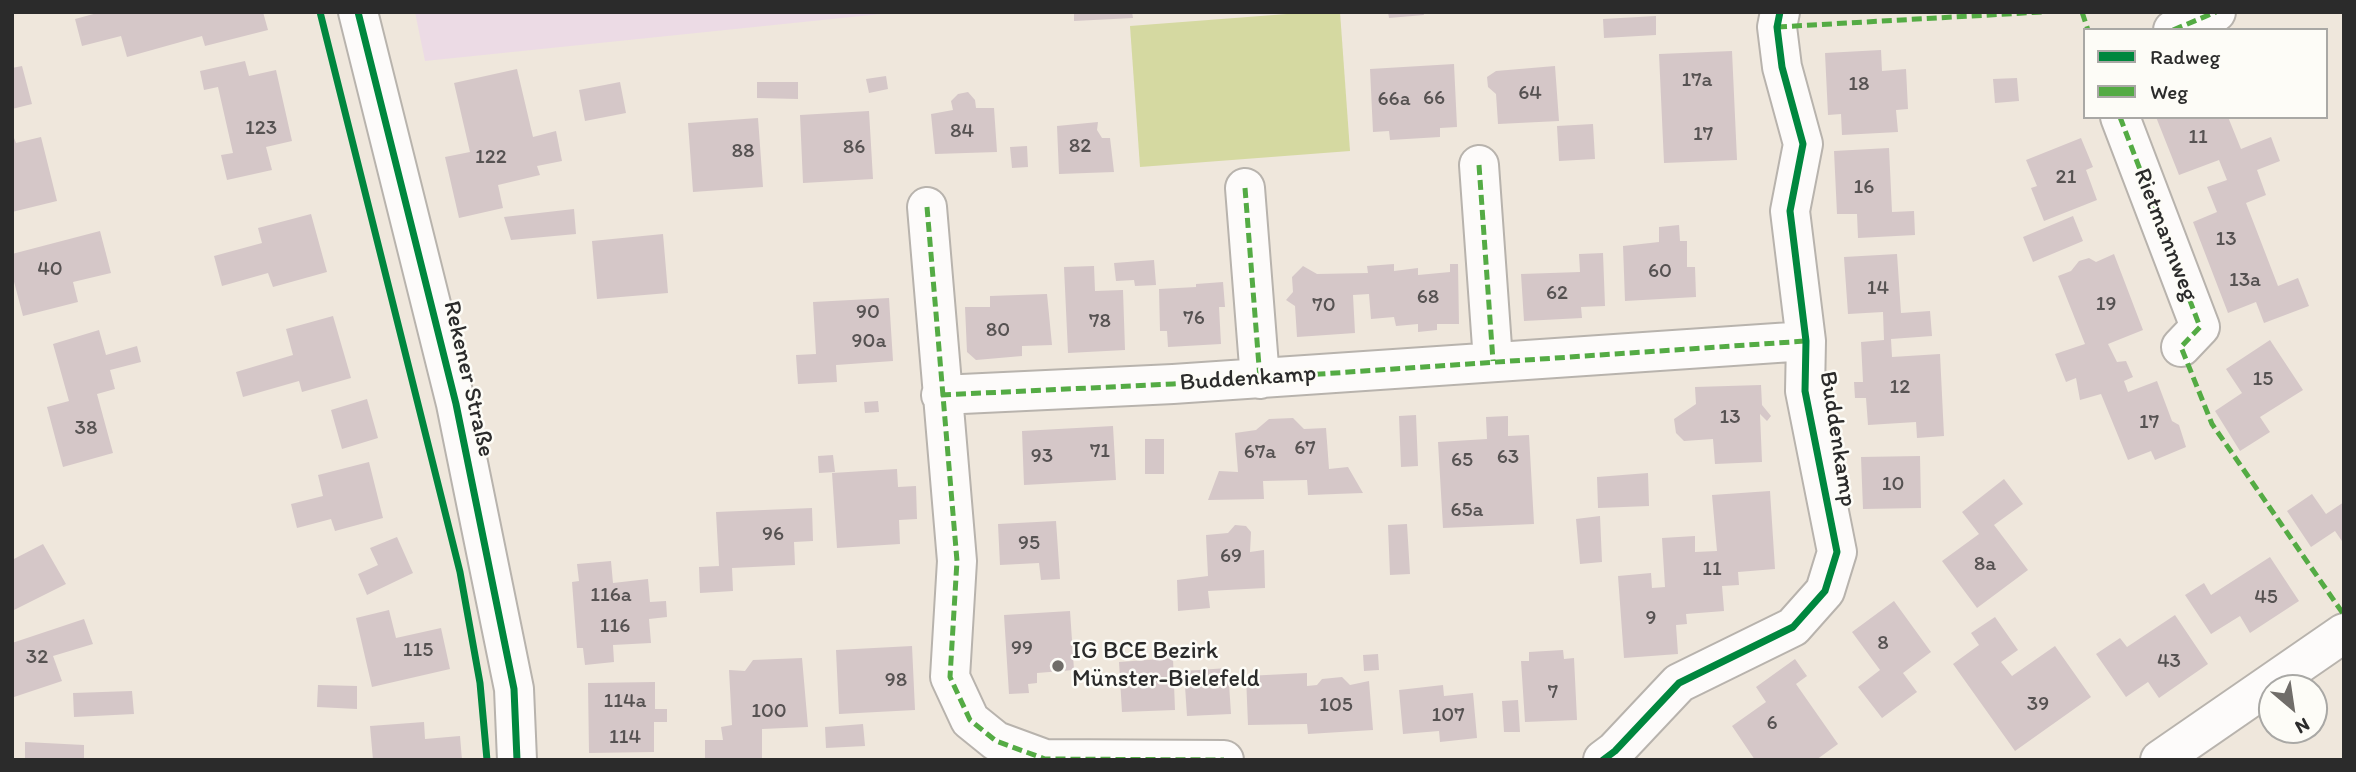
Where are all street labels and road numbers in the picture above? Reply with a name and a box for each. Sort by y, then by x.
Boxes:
street label: Rietmannweg [2126,164,2204,306]
street label: Rekener Straße [436,298,500,460]
street label: Buddenkamp [1179,360,1317,398]
street label: Buddenkamp [1812,369,1862,509]

